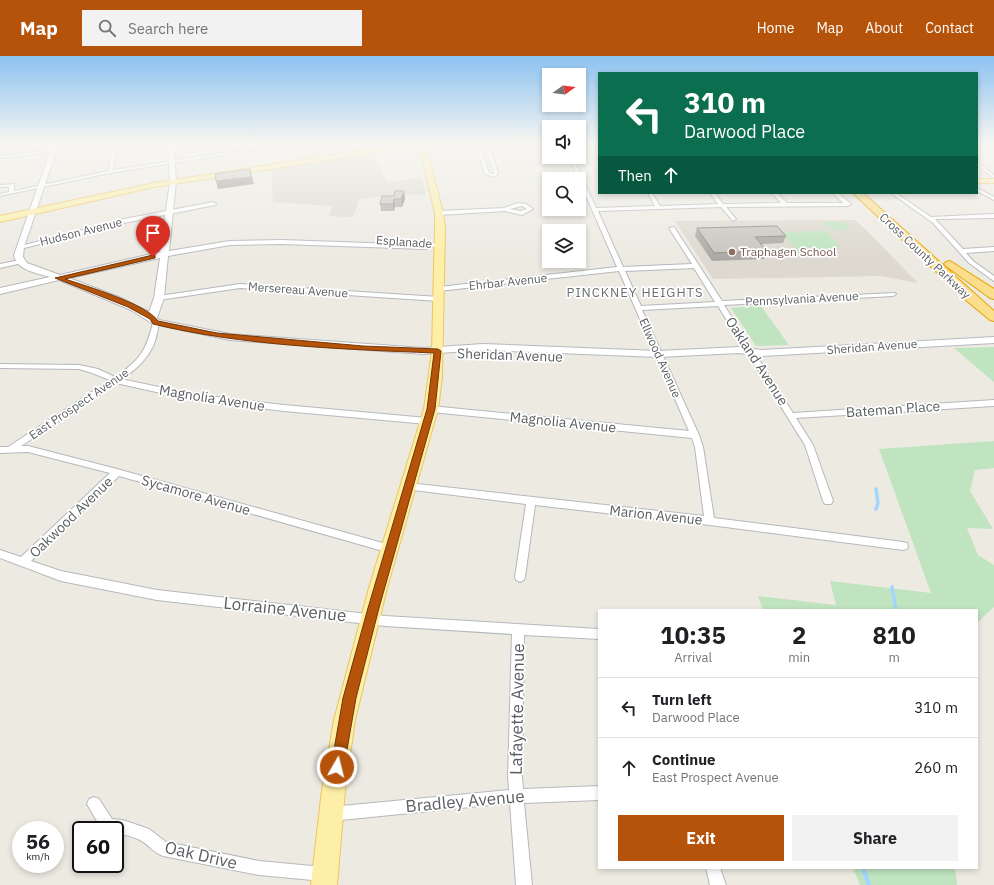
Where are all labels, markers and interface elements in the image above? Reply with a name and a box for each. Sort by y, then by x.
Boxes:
search box [82,10,362,46]
text: Map [20,16,58,40]
icon: search [96,17,118,39]
text: Search here [128,19,208,38]
text: Home [757,19,794,37]
text: Map [816,19,843,37]
text: About [865,19,903,37]
text: Contact [925,19,974,37]
north arrow [542,68,586,112]
map controls [542,68,586,268]
text: 310 m [684,84,766,121]
icon: left [618,88,670,140]
button: sound [542,120,586,164]
text: Darwood Place [684,120,805,143]
icon: ahead [660,164,682,186]
text: Then [618,166,652,185]
button: search [542,172,586,216]
street label: Cross County Parkway [877,209,974,302]
street label: Hudson Avenue [38,214,124,249]
pin [136,216,170,257]
icon: arrive [142,222,164,244]
button: layers [542,224,586,268]
street label: Esplanade [375,232,433,251]
place label: Traphagen School [740,244,836,259]
marker: Traphagen School [727,247,737,257]
street label: Ehrbar Avenue [468,270,548,293]
street label: Mersereau Avenue [248,279,349,301]
district label: PINCKNEY HEIGHTS [567,284,703,301]
street label: Pennsylvania Avenue [745,288,859,309]
street label: Oakland Avenue [722,313,793,409]
street label: Ellwood Avenue [636,316,685,400]
street label: Sheridan Avenue [826,336,918,357]
street label: Sheridan Avenue [457,344,564,366]
street label: East Prospect Avenue [26,364,132,443]
street label: Magnolia Avenue [158,381,266,415]
street label: Bateman Place [845,397,941,421]
street label: Magnolia Avenue [509,407,617,437]
street label: Sycamore Avenue [139,471,253,519]
street label: Oakwood Avenue [25,472,117,561]
street label: Marion Avenue [609,501,704,529]
street label: Lorraine Avenue [223,592,347,626]
text: 10:35 [660,619,726,651]
text: 2 [792,619,806,651]
text: 810 [872,619,916,651]
street label: Lafayette Avenue [505,643,529,775]
text: Arrival [674,649,712,666]
text: min [788,649,810,666]
text: m [888,649,900,666]
text: Turn left [652,690,712,709]
icon: left [618,697,640,719]
text: 310 m [914,698,958,717]
text: Darwood Place [652,709,740,726]
position arrow [316,746,358,788]
text: Continue [652,750,716,769]
icon: ahead [618,757,640,779]
text: 260 m [914,758,958,777]
text: East Prospect Avenue [652,769,779,786]
street label: Bradley Avenue [405,785,525,817]
button: Exit [618,815,784,861]
button: Share [792,815,958,861]
speed limit sign: 60 [72,821,124,873]
text: 56 [26,828,50,855]
street label: Oak Drive [163,836,239,874]
text: km/h [26,850,50,863]

